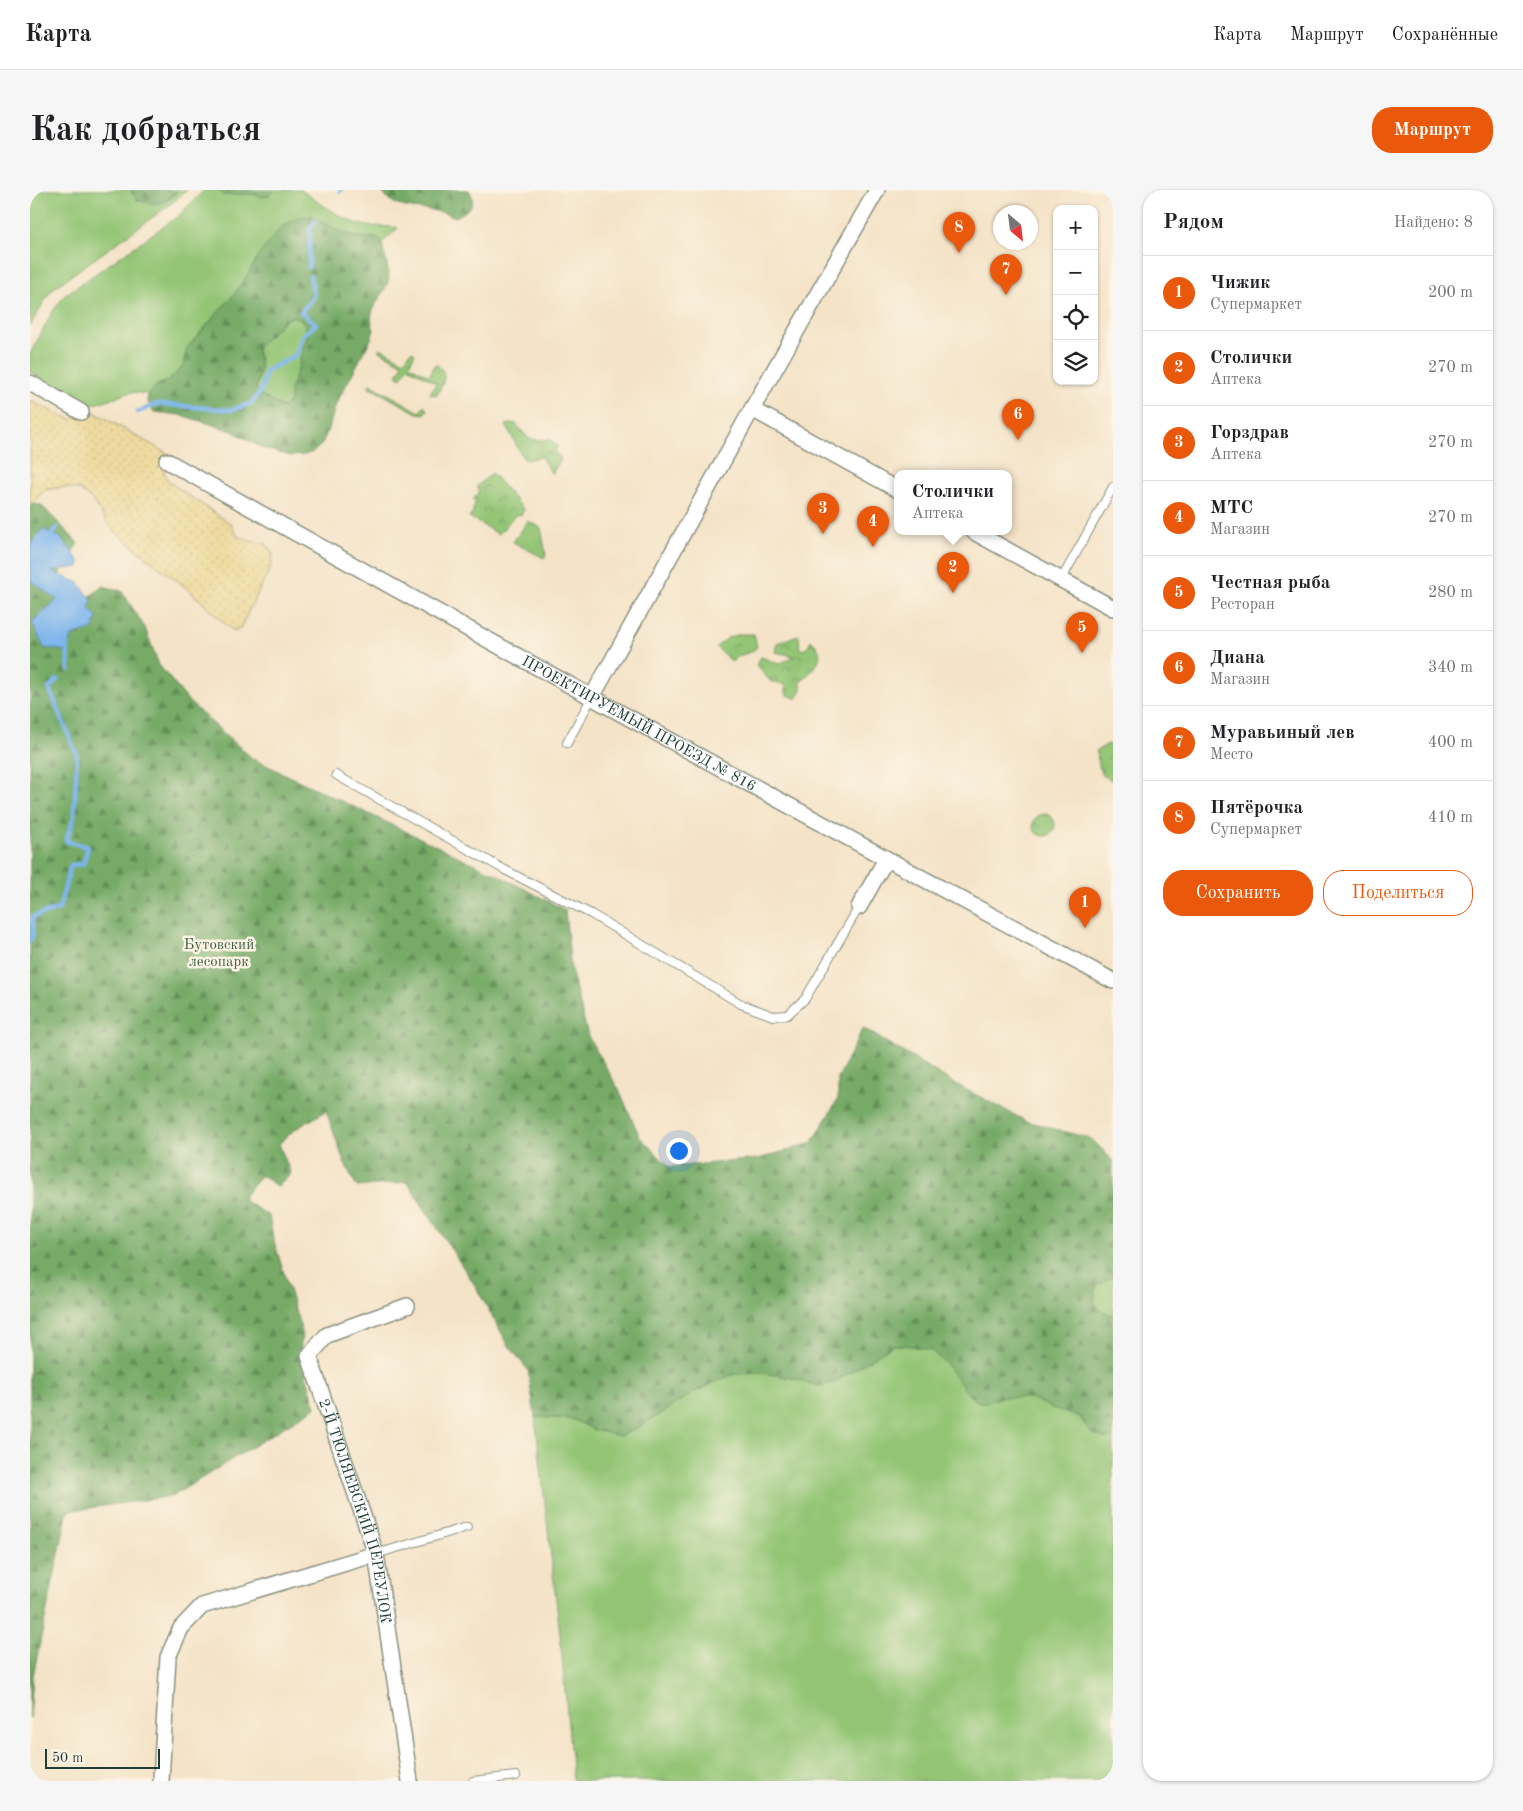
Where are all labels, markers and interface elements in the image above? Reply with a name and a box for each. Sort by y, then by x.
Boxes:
text: Карта [25,23,92,47]
text: Карта [1213,26,1262,44]
text: Маршрут [1290,26,1364,44]
text: Сохранённые [1392,26,1498,44]
button: Маршрут [1372,107,1493,153]
text: Как добраться [30,113,261,148]
north arrow [993,205,1038,250]
map controls [1053,205,1098,385]
button: + [1053,205,1098,250]
pin: 8 [943,212,975,253]
text: Рядом [1163,212,1224,233]
text: Найдено: 8 [1394,215,1473,231]
button: − [1053,250,1098,295]
pin: 7 [990,254,1022,295]
text: Чижик [1210,274,1270,293]
text: 1 [1174,285,1184,301]
text: 200 m [1428,285,1473,301]
button: locate [1053,295,1098,340]
text: Супермаркет [1210,297,1302,313]
button: layers [1053,340,1098,385]
text: Столички [1210,349,1292,368]
text: 2 [1174,360,1184,376]
text: 270 m [1428,360,1473,376]
text: Аптека [1210,372,1262,388]
pin: 6 [1002,399,1034,440]
text: Горздрав [1210,424,1289,443]
text: 3 [1174,435,1184,451]
text: 270 m [1428,435,1473,451]
text: Аптека [1210,447,1262,463]
popup [894,470,1012,535]
text: Столички [912,483,994,502]
pin: 3 [807,493,839,534]
text: МТС [1210,499,1253,518]
pin: 4 [857,506,889,547]
text: Аптека [912,506,964,522]
text: 4 [1174,510,1184,526]
text: 270 m [1428,510,1473,526]
text: Магазин [1210,522,1270,538]
pin: 2 [937,552,969,593]
text: Честная рыба [1210,574,1331,593]
text: 5 [1174,585,1184,601]
text: 280 m [1428,585,1473,601]
text: Ресторан [1210,597,1275,613]
pin: 5 [1066,612,1098,653]
text: Диана [1210,649,1265,668]
street label: ПРОЕКТИРУЕМЫЙ ПРОЕЗД № 816 [519,654,758,795]
text: 6 [1174,660,1184,676]
text: 340 m [1428,660,1473,676]
text: Магазин [1210,672,1270,688]
text: Муравьиный лев [1210,724,1355,743]
text: 7 [1174,735,1184,751]
text: 400 m [1428,735,1473,751]
text: Место [1210,747,1253,763]
text: Пятёрочка [1210,799,1303,818]
text: 8 [1174,810,1184,826]
text: 410 m [1428,810,1473,826]
text: Супермаркет [1210,822,1302,838]
button: Сохранить [1163,870,1313,916]
button: Поделиться [1323,870,1473,916]
pin: 1 [1069,887,1101,928]
park label: Бутовский лесопарк [184,938,254,970]
your location [666,1138,692,1164]
street label: 2-Й ТЮЛЯЕВСКИЙ ПЕРЕУЛОК [315,1397,392,1625]
scale bar [45,1746,160,1769]
text: 50 m [52,1751,83,1765]

